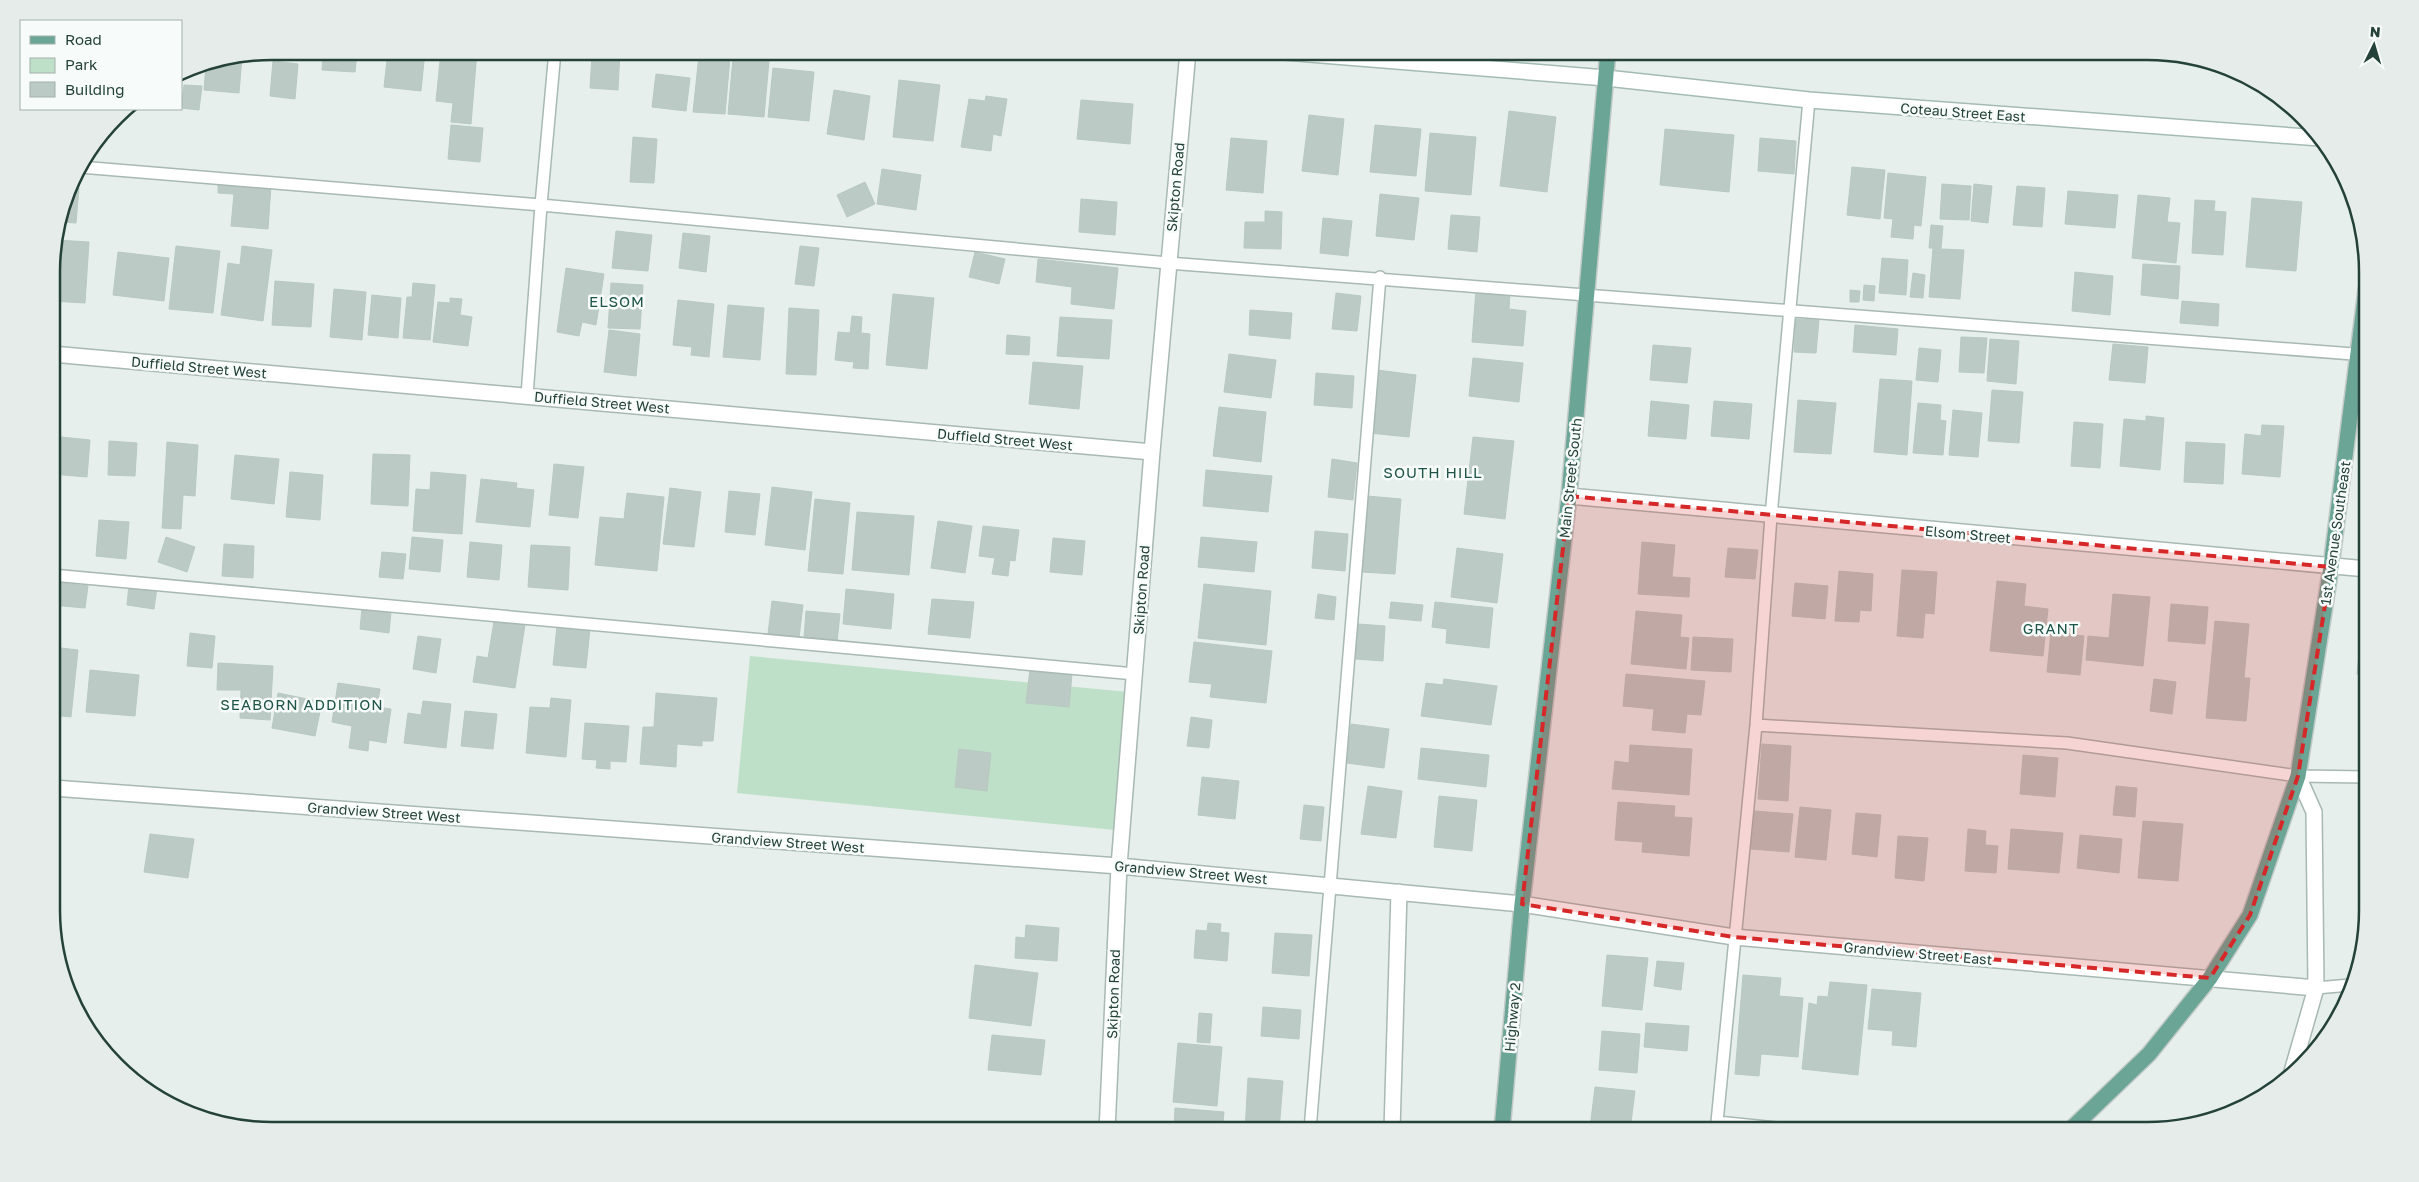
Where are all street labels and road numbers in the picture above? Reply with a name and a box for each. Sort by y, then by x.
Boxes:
street label: Coteau Street East [1900,99,2026,125]
street label: Skipton Road [1163,142,1187,232]
street label: Duffield Street West [131,353,267,381]
street label: Duffield Street West [534,388,670,416]
street label: Main Street South [1555,417,1585,539]
street label: Duffield Street West [937,425,1073,453]
street label: 1st Avenue Southeast [2316,460,2354,606]
street label: Elsom Street [1924,522,2012,546]
street label: Skipton Road [1129,545,1153,635]
street label: Grandview Street West [307,798,461,826]
street label: Grandview Street West [711,828,865,856]
street label: Grandview Street West [1114,857,1268,887]
street label: Grandview Street East [1843,938,1993,968]
street label: Skipton Road [1103,949,1123,1039]
street label: Highway 2 [1500,982,1524,1052]

